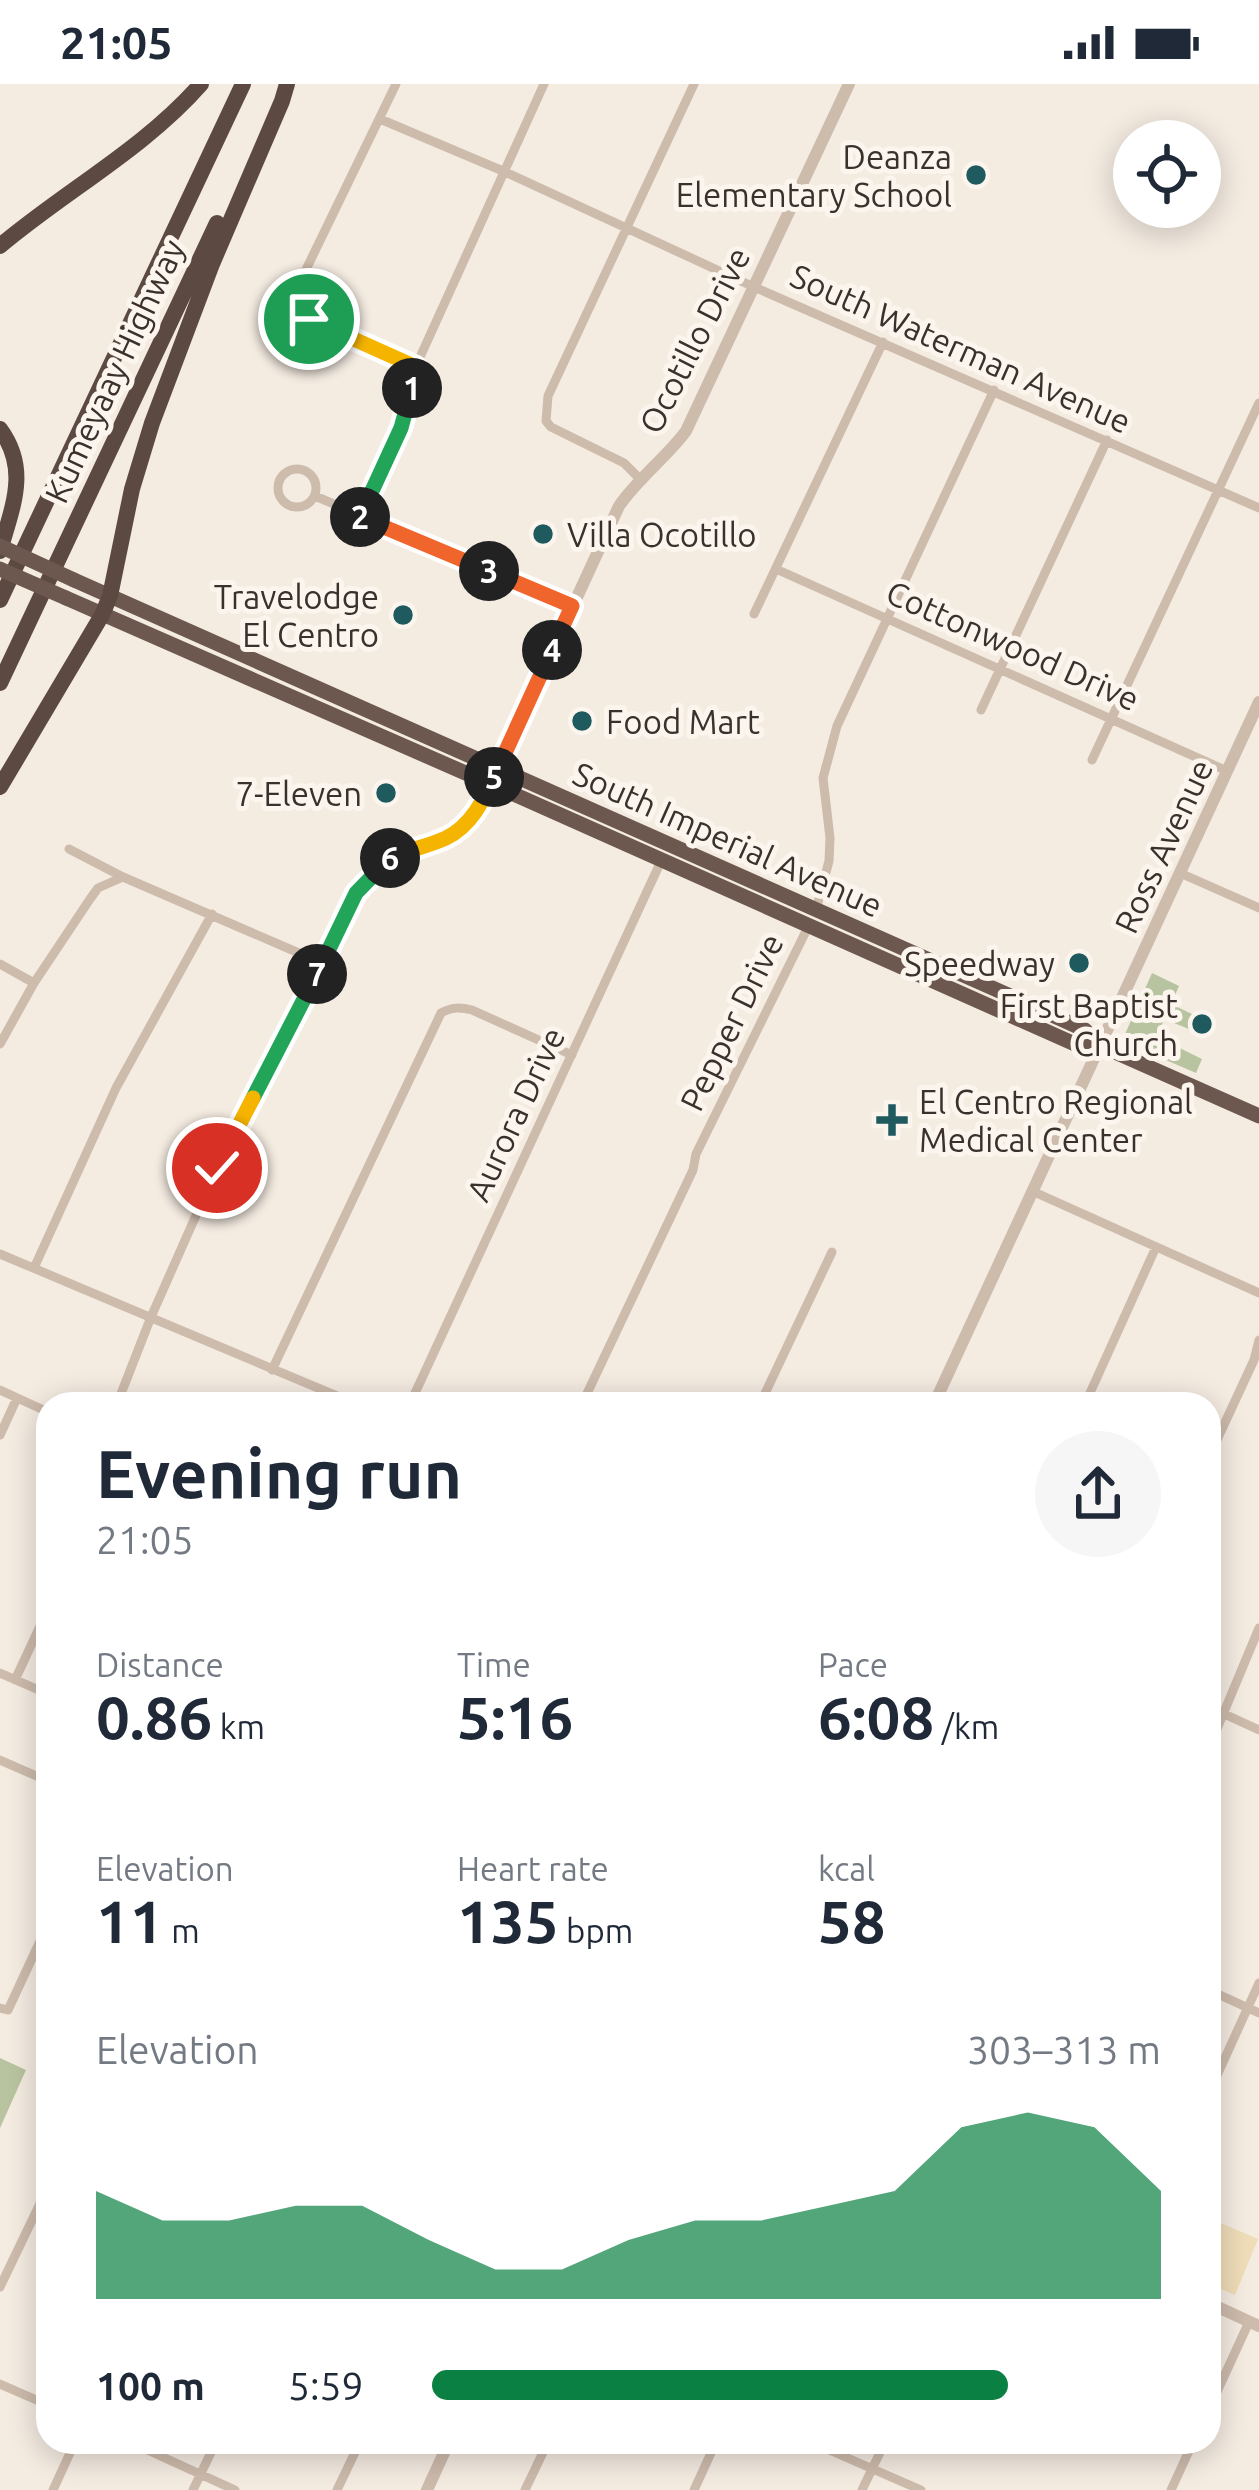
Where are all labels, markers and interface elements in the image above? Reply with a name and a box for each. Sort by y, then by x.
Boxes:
text: 21:05 [60,17,173,68]
map controls [1113,120,1221,228]
button: locate [1113,120,1221,228]
place label: Deanza Elementary School [676,138,952,213]
marker: Deanza Elementary School [963,162,989,188]
street label: Kumeyaay Highway [37,234,191,508]
street label: Ocotillo Drive [631,241,757,439]
street label: South Waterman Avenue [785,256,1137,440]
pin [258,268,360,370]
icon: arrive [276,286,342,352]
pin: 1 [382,358,442,418]
text: 1 [403,369,421,406]
pin: 2 [330,487,390,547]
text: 2 [351,498,369,535]
place label: Villa Ocotillo [567,516,757,553]
marker: Villa Ocotillo [530,521,556,547]
pin: 3 [459,541,519,601]
text: 3 [480,552,498,589]
street label: Cottonwood Drive [881,573,1145,717]
place label: Travelodge El Centro [214,578,379,653]
marker: Travelodge El Centro [390,602,416,628]
pin: 4 [522,620,582,680]
text: 4 [543,631,561,668]
place label: Food Mart [606,703,760,740]
marker: Food Mart [569,708,595,734]
pin: 5 [464,747,524,807]
street label: Ross Avenue [1107,753,1219,939]
street label: South Imperial Avenue [568,754,888,924]
text: 5 [485,758,503,795]
place label: 7-Eleven [235,775,362,812]
marker: 7-Eleven [373,780,399,806]
pin: 6 [360,828,420,888]
text: 6 [381,839,399,876]
street label: Pepper Drive [672,928,790,1116]
pin: 7 [287,944,347,1004]
place label: Speedway [904,945,1055,982]
marker: Speedway [1066,950,1092,976]
text: 7 [308,955,326,992]
place label: First Baptist Church [1000,987,1178,1062]
marker: First Baptist Church [1189,1011,1215,1037]
street label: Aurora Drive [459,1021,571,1207]
place label: El Centro Regional Medical Center [919,1083,1193,1158]
marker: El Centro Regional Medical Center [876,1104,908,1136]
pin [166,1117,268,1219]
icon: check [184,1135,250,1201]
button: share [1035,1431,1161,1557]
text: Evening run [96,1436,462,1510]
text: 21:05 [96,1518,194,1561]
text: Distance [96,1646,224,1683]
text: Time [457,1646,531,1683]
text: Pace [818,1646,888,1683]
text: 0.86 [96,1683,212,1750]
text: 5:16 [457,1683,573,1750]
text: 6:08 [818,1683,934,1750]
text: km [212,1708,265,1745]
text: /km [934,1708,999,1745]
text: Elevation [96,1850,234,1887]
text: Heart rate [457,1850,609,1887]
text: kcal [818,1850,875,1887]
text: 11 [96,1887,164,1954]
text: 135 [457,1887,559,1954]
text: 58 [818,1887,886,1954]
text: m [164,1912,200,1949]
text: bpm [559,1912,633,1949]
text: Elevation [96,2028,259,2071]
text: 303–313 m [967,2028,1161,2071]
text: 100 m [96,2364,205,2407]
text: 5:59 [288,2364,364,2407]

